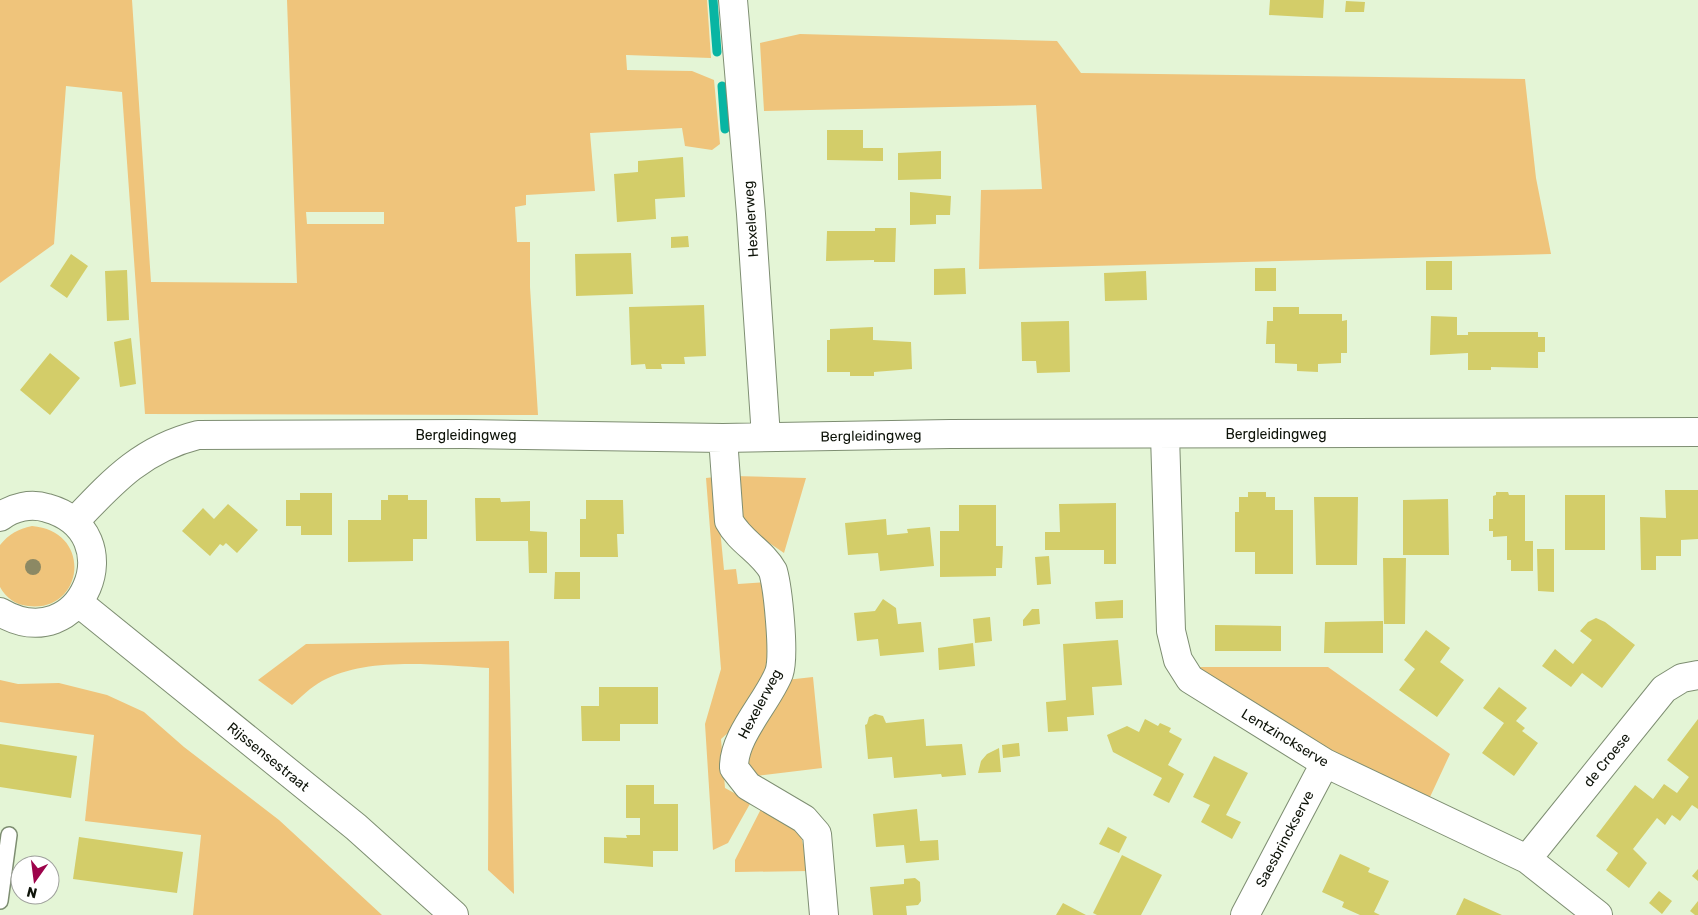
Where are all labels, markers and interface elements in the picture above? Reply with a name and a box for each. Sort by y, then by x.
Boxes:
street label: Hexelerweg [740,180,762,258]
street label: Bergleidingweg [1225,426,1327,443]
street label: Bergleidingweg [415,427,517,444]
street label: Bergleidingweg [820,427,922,445]
street label: Hexelerweg [734,666,786,742]
street label: Lentzinckserve [1238,705,1332,771]
street label: Rijssensestraat [224,719,313,796]
street label: de Croese [1580,729,1634,791]
street label: Saesbrinckserve [1252,787,1318,890]
north arrow [10,855,60,905]
text: N [25,883,39,902]

